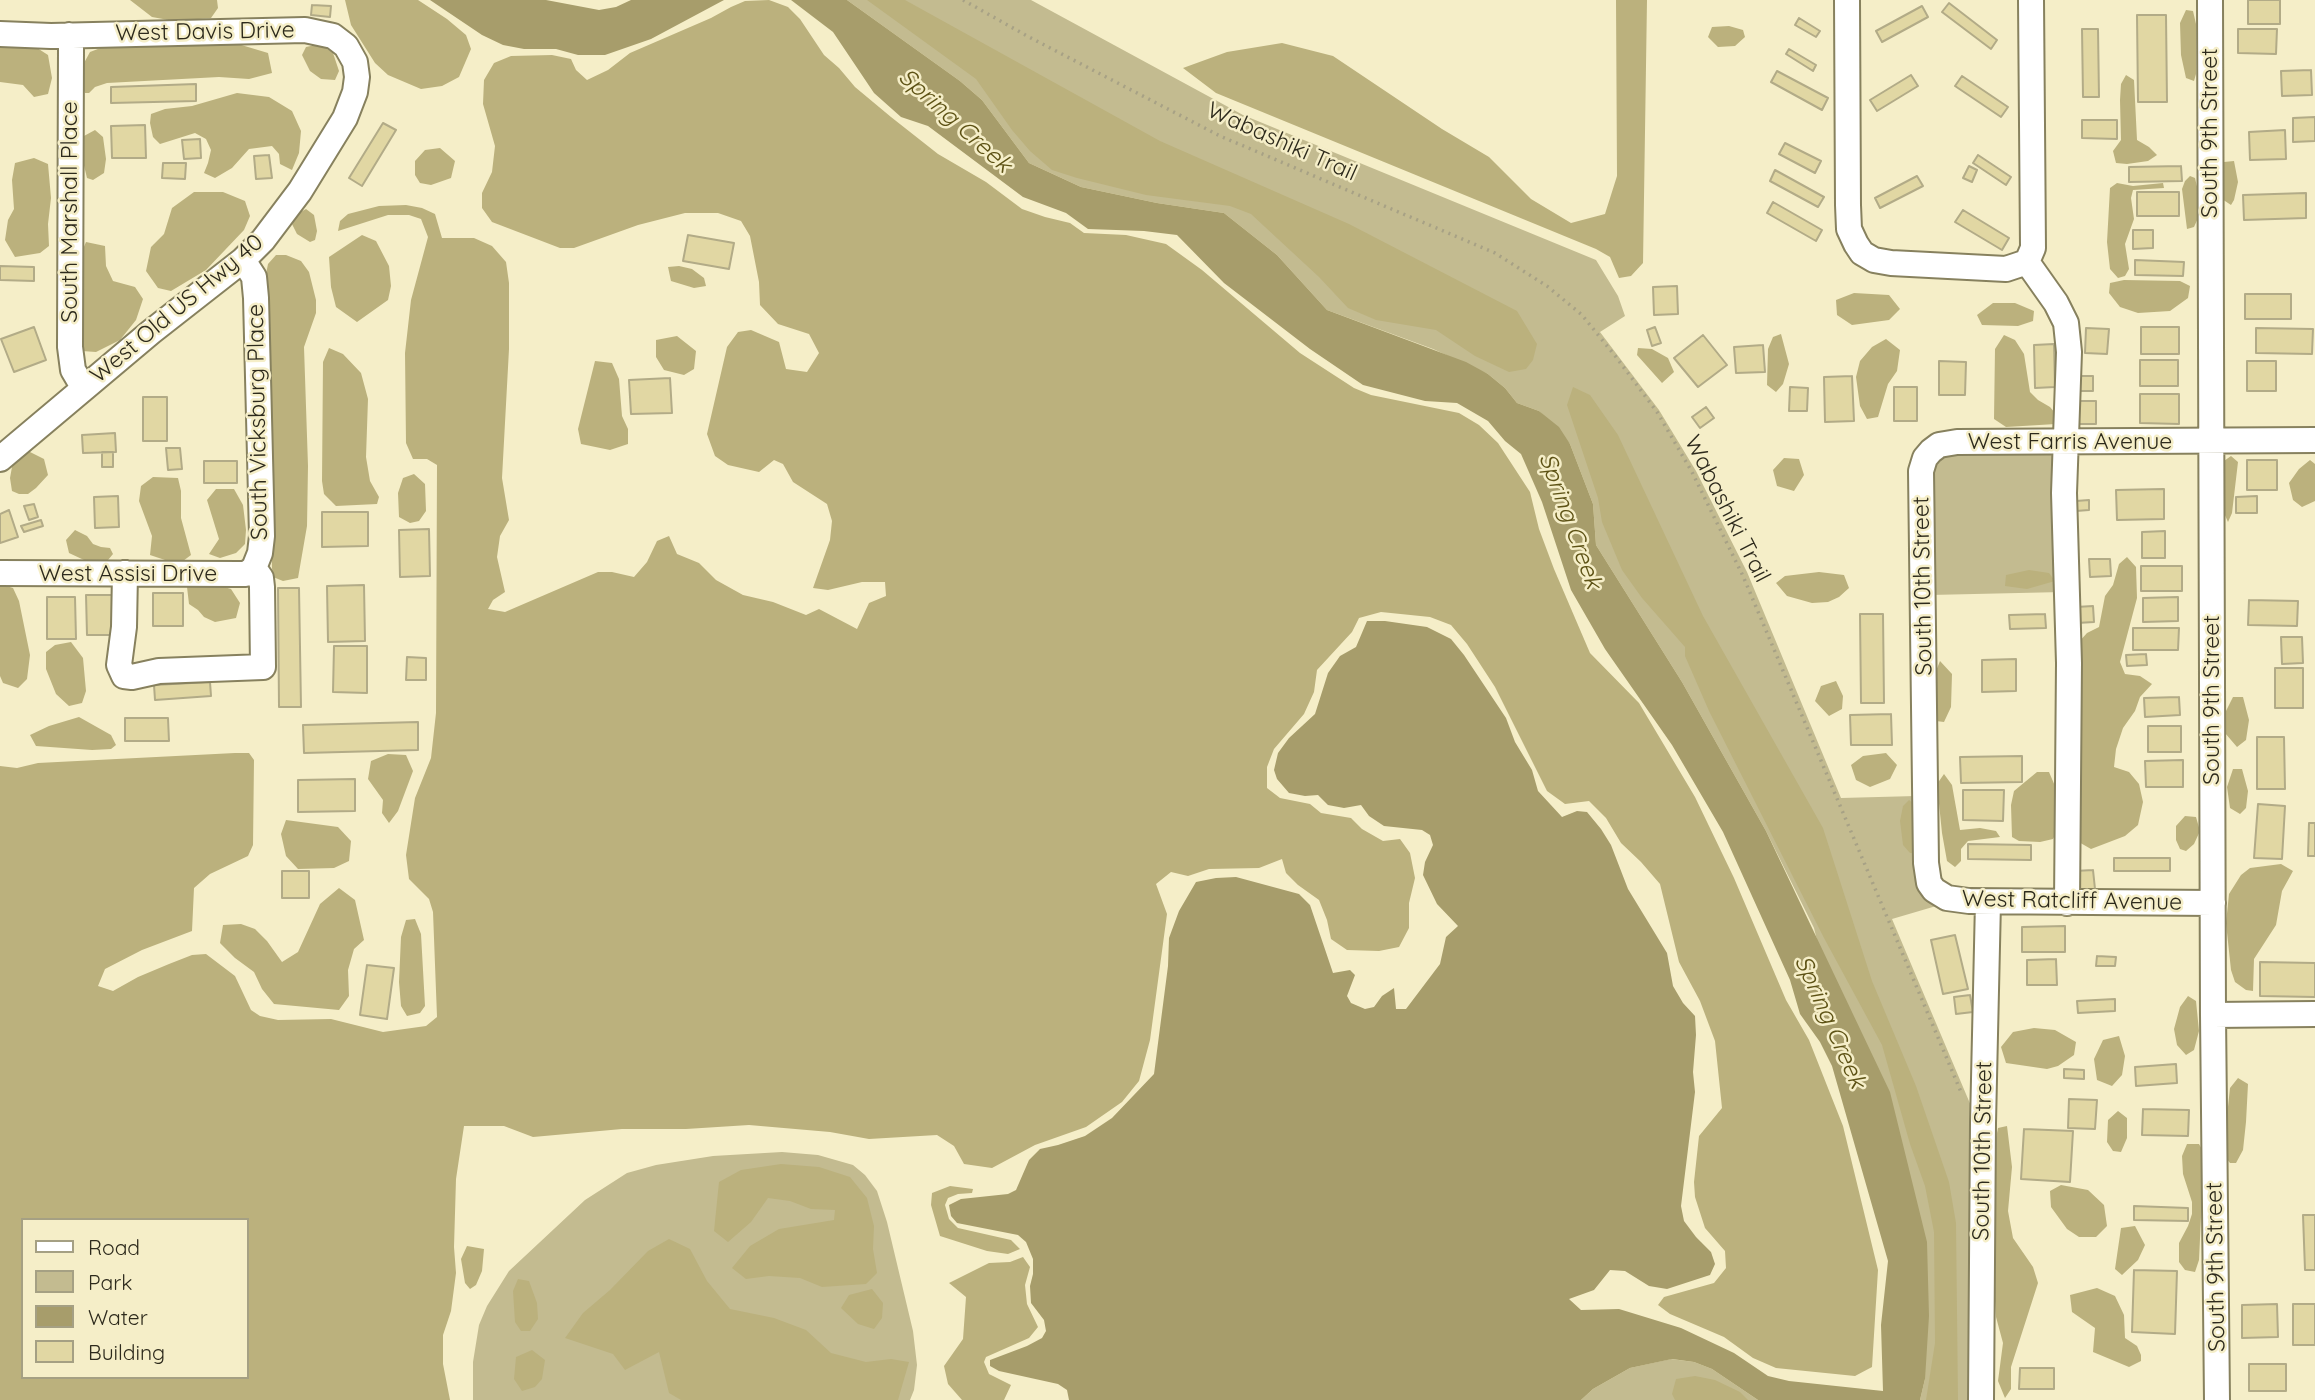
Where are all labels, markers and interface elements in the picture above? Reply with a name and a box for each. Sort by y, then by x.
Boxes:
street label: West Davis Drive [115,17,295,47]
street label: South 9th Street [2196,48,2224,218]
water label: Spring Creek [893,63,1017,179]
street label: Wabashiki Trail [1203,97,1361,187]
street label: South Marshall Place [56,101,84,323]
street label: West Old US Hwy 40 [85,229,269,389]
street label: South Vicksburg Place [242,304,274,540]
street label: West Farris Avenue [1968,428,2172,456]
street label: Wabashiki Trail [1678,431,1776,587]
water label: Spring Creek [1532,449,1608,593]
street label: South 10th Street [1908,496,1938,676]
street label: West Assisi Drive [39,560,217,588]
street label: South 9th Street [2198,615,2226,785]
street label: West Ratcliff Avenue [1962,885,2182,917]
water label: Spring Creek [1788,951,1872,1093]
street label: South 10th Street [1968,1061,1998,1241]
street label: South 9th Street [2201,1182,2231,1352]
legend [21,1218,248,1379]
text: Road [88,1234,140,1260]
text: Park [88,1269,132,1295]
text: Water [88,1304,148,1330]
text: Building [88,1339,165,1365]

